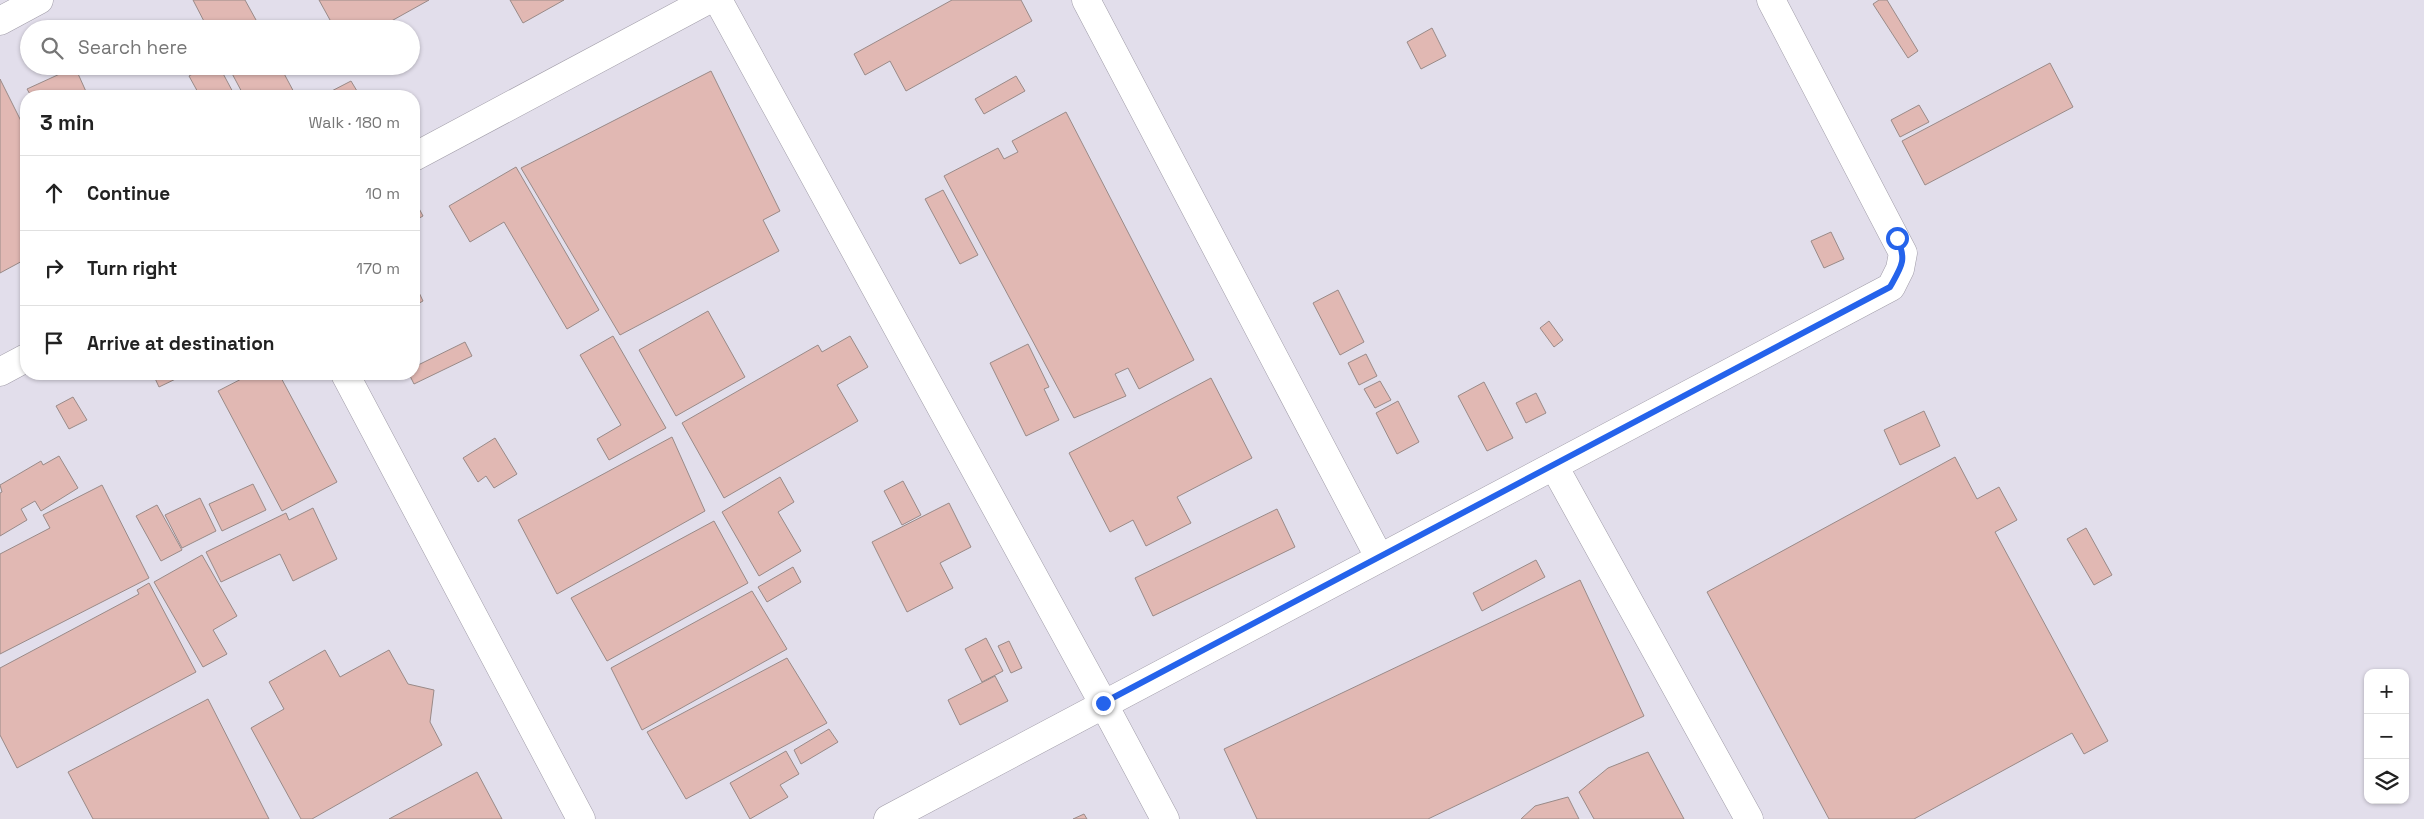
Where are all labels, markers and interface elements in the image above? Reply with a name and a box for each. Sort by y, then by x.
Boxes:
search box [20,20,420,75]
icon: search [38,34,66,62]
text: Search here [78,35,188,60]
text: 3 min [40,109,95,136]
text: Walk · 180 m [308,112,400,133]
icon: ahead [40,179,68,207]
text: Continue [87,181,170,206]
text: 10 m [365,183,400,204]
route start [1886,227,1909,250]
icon: right [40,254,68,282]
text: Turn right [87,256,177,281]
text: 170 m [356,258,400,279]
icon: arrive [40,329,68,357]
text: Arrive at destination [87,331,275,356]
map controls [2364,669,2409,804]
button: + [2364,669,2409,714]
route end [1092,692,1115,715]
button: − [2364,714,2409,759]
button: layers [2364,759,2409,804]

